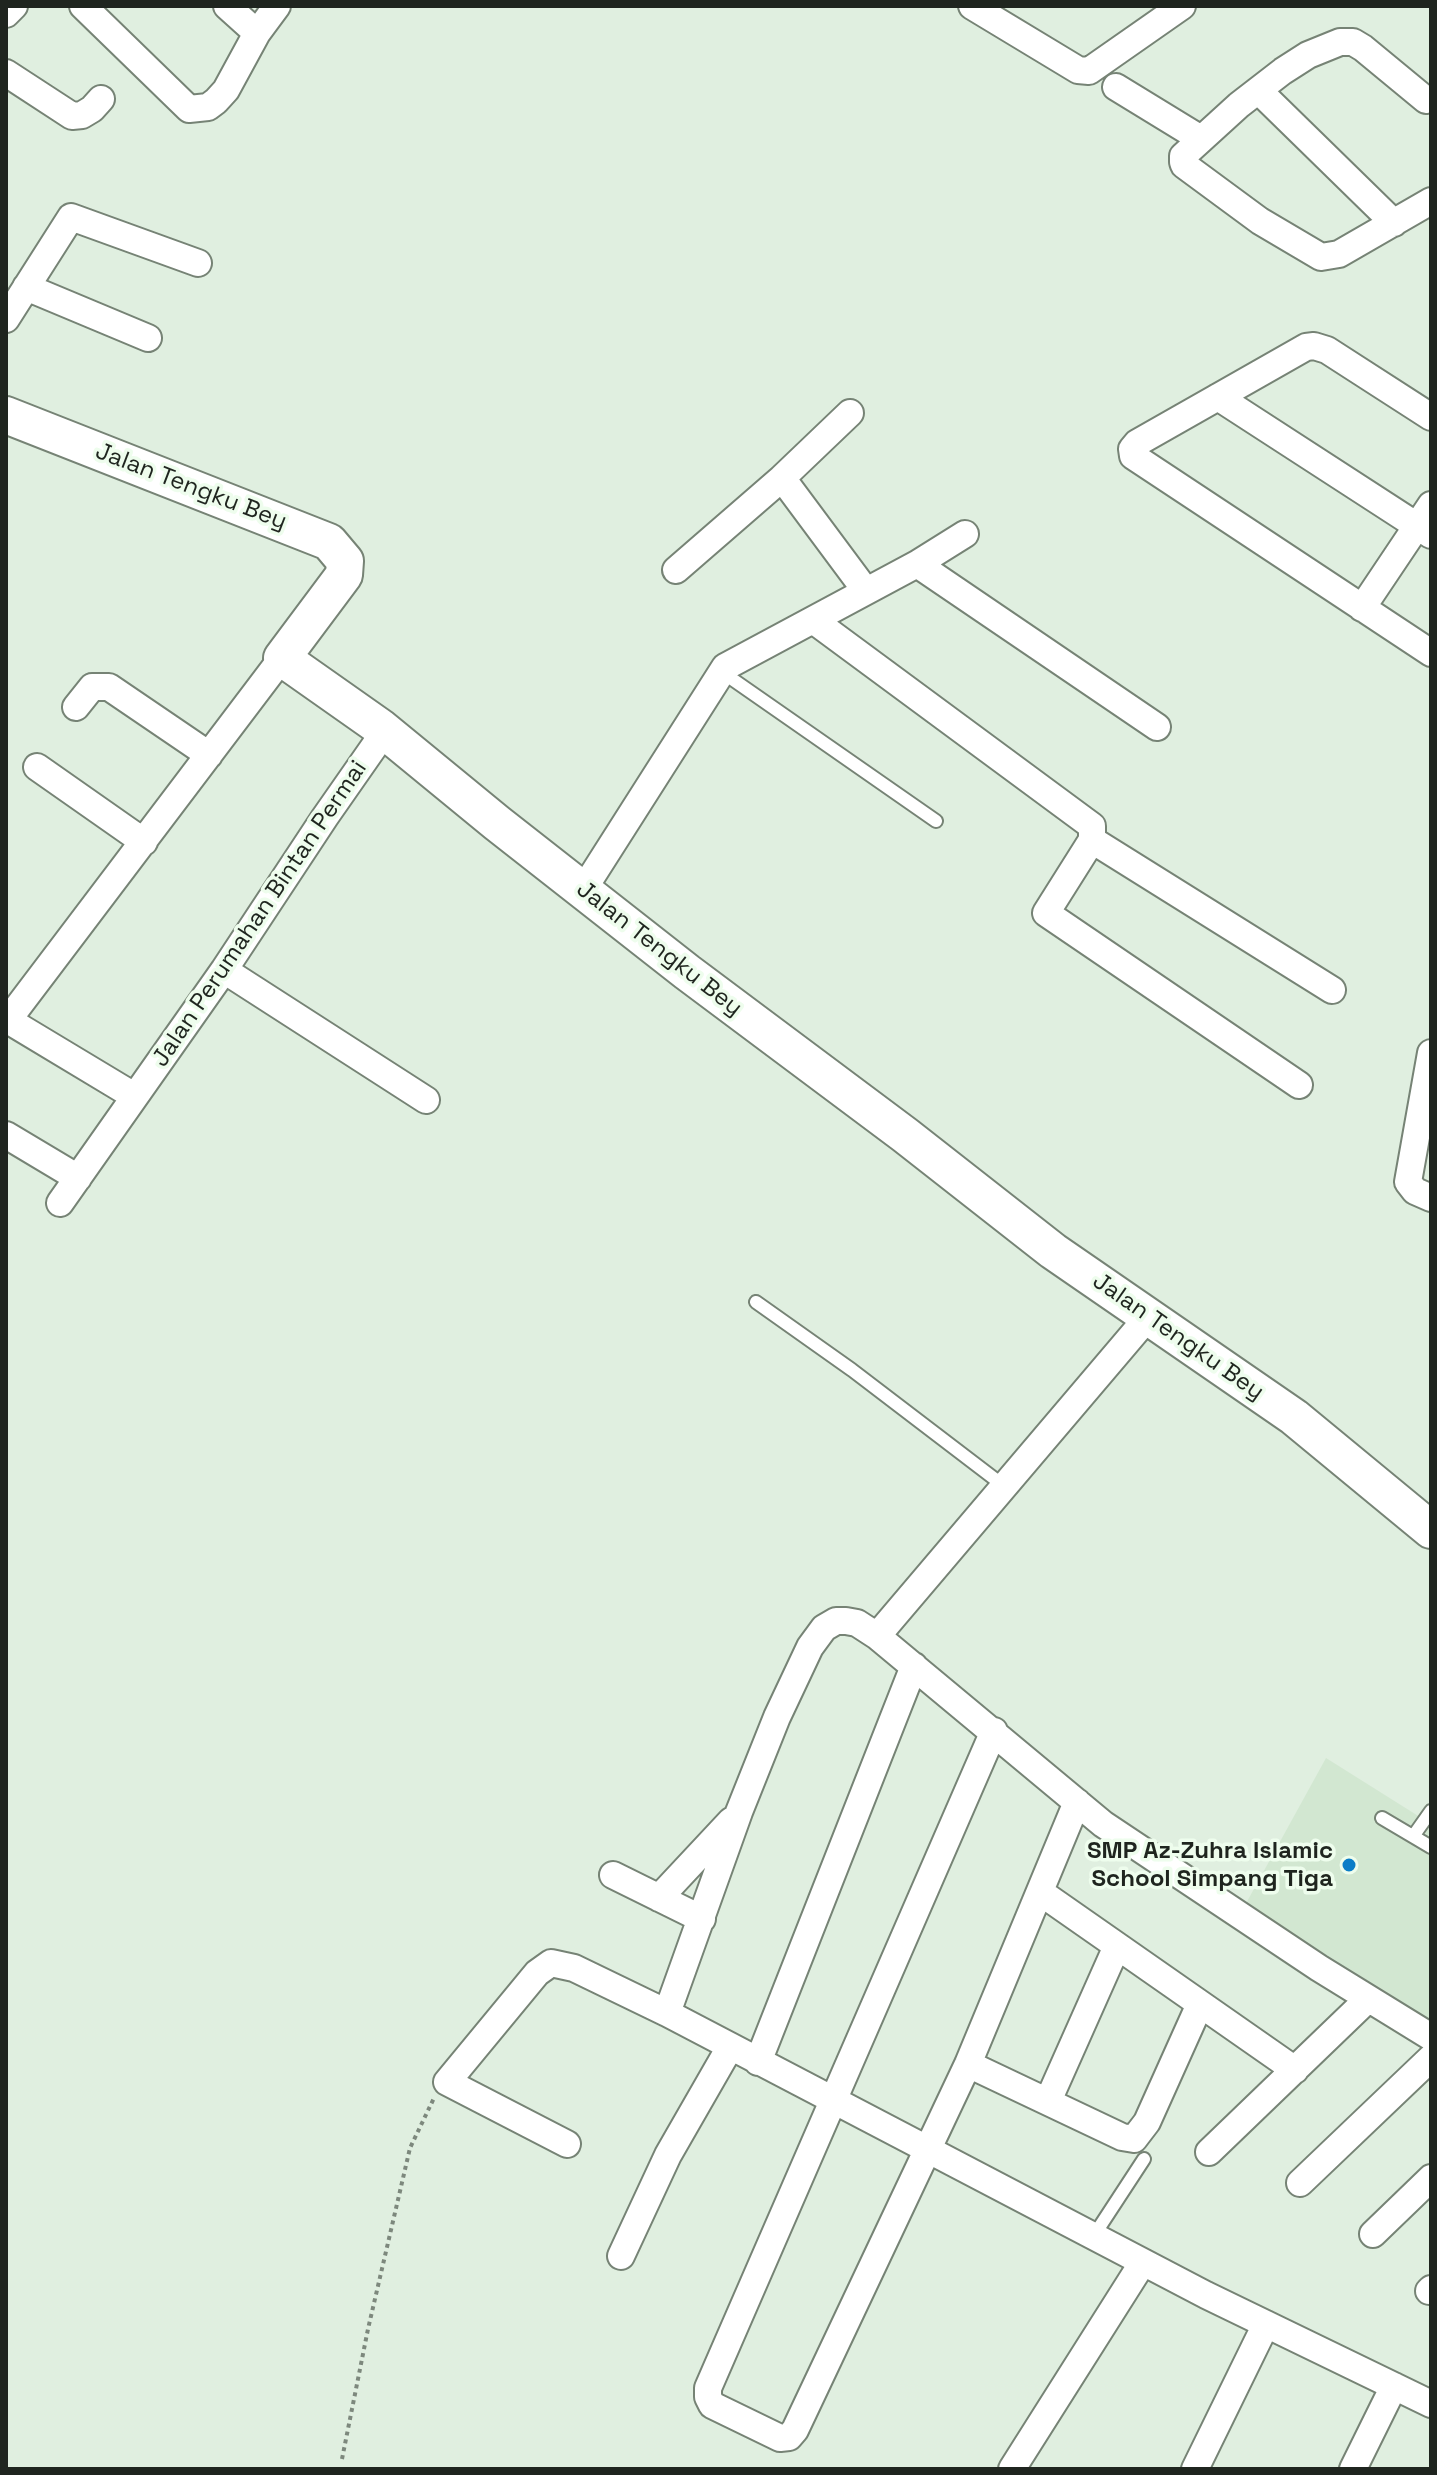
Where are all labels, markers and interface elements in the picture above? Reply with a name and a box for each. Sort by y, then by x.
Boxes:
street label: Jalan Tengku Bey [91,437,291,537]
street label: Jalan Perumahan Bintan Permai [147,755,373,1073]
street label: Jalan Tengku Bey [570,875,748,1023]
street label: Jalan Tengku Bey [1087,1267,1269,1407]
place label: SMP Az-Zuhra Islamic School Simpang Tiga [1087,1837,1333,1893]
marker: SMP Az-Zuhra Islamic School Simpang Tiga [1340,1856,1358,1874]

